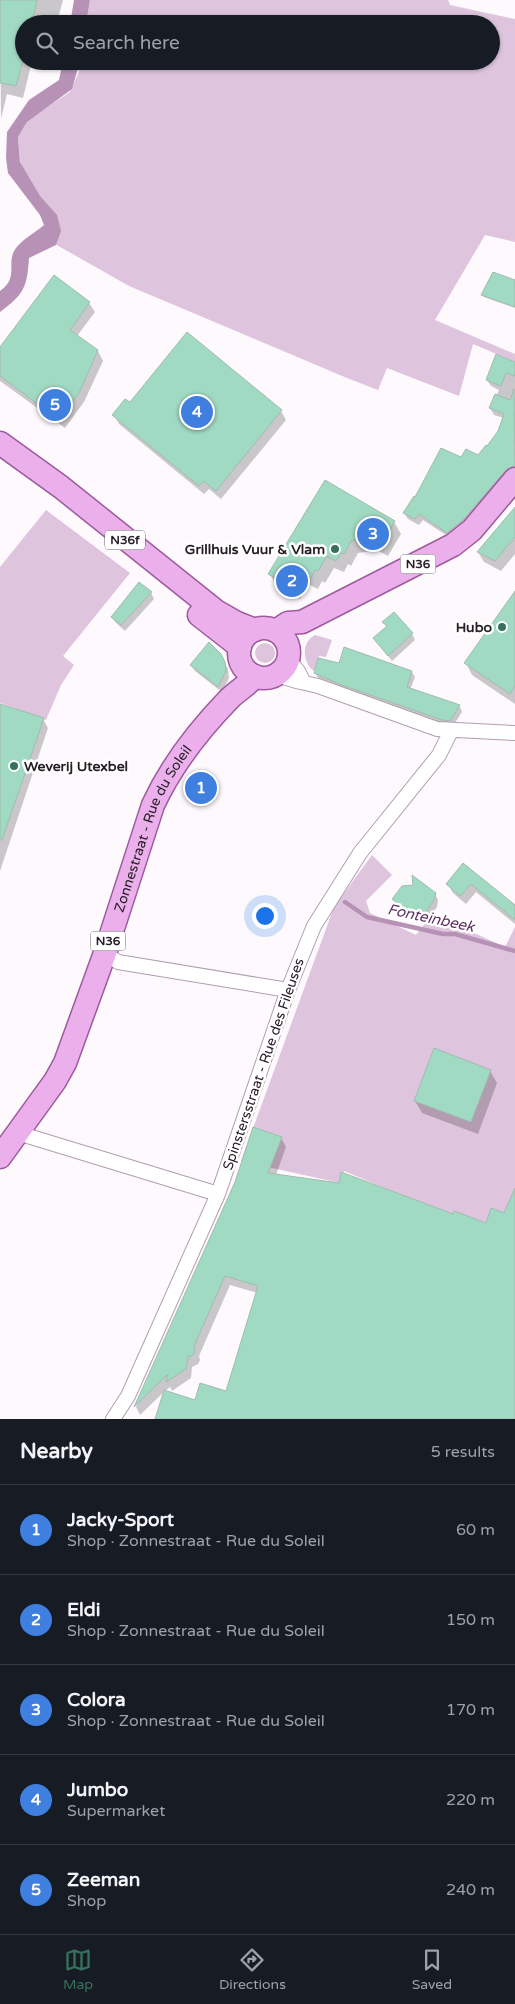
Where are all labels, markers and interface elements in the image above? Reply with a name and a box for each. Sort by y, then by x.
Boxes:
search box [15,15,500,70]
icon: search [33,29,61,57]
text: Search here [73,32,180,54]
pin: 5 [39,386,71,424]
pin: 4 [181,393,213,431]
pin: 3 [357,515,389,553]
road number: N36f [105,530,145,550]
place label: Grillhuis Vuur & Vlam [185,541,325,558]
marker: Grillhuis Vuur & Vlam [329,543,341,555]
road number: N36 [400,554,436,574]
pin: 2 [276,562,308,600]
place label: Hubo [456,619,492,636]
marker: Hubo [496,621,508,633]
street label: Zonnestraat - Rue du Soleil [111,742,195,915]
place label: Weverij Utexbel [24,758,128,775]
marker: Weverij Utexbel [8,760,20,772]
pin: 1 [185,769,217,807]
water label: Fonteinbeek [386,900,478,936]
your location [252,903,278,929]
road number: N36 [90,931,126,950]
street label: Spinstersstraat - Rue des Fileuses [219,956,308,1172]
text: Nearby [20,1439,93,1464]
text: 5 results [431,1442,495,1462]
text: Jacky-Sport [67,1509,174,1531]
text: 1 [31,1520,41,1540]
text: 60 m [456,1520,495,1540]
text: Shop · Zonnestraat - Rue du Soleil [67,1531,325,1551]
text: Eldi [67,1599,101,1621]
text: 2 [31,1610,41,1630]
text: 150 m [446,1610,495,1630]
text: Shop · Zonnestraat - Rue du Soleil [67,1621,325,1641]
text: Colora [67,1689,126,1711]
text: 3 [31,1700,41,1720]
text: 170 m [446,1700,495,1720]
text: Shop · Zonnestraat - Rue du Soleil [67,1711,325,1731]
text: Jumbo [67,1779,128,1801]
text: 4 [31,1790,41,1810]
text: 220 m [446,1790,495,1810]
text: Supermarket [67,1801,165,1821]
text: Zeeman [67,1869,140,1891]
text: 5 [31,1880,41,1900]
text: 240 m [446,1880,495,1900]
text: Shop [67,1891,106,1911]
tab: Map [63,1946,93,1993]
tab: Directions [219,1946,286,1993]
tab: Saved [412,1946,452,1993]

